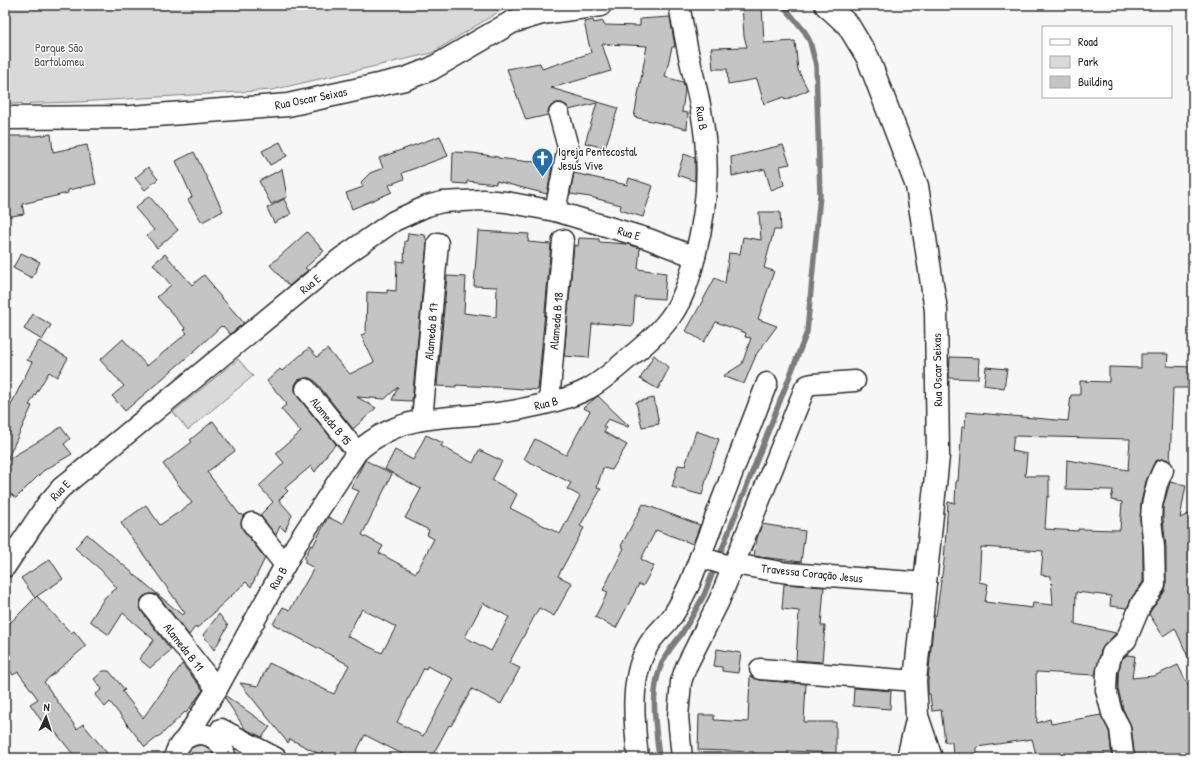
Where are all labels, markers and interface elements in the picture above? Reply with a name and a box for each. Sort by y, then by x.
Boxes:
legend [1042,26,1172,98]
text: Road [1078,33,1098,50]
park label: Parque São Bartolomeu [34,39,84,70]
text: Park [1078,53,1098,70]
text: Building [1078,73,1113,90]
street label: Rua Oscar Seixas [273,83,349,113]
street label: Rua B [692,105,712,131]
place label: Igreja Pentecostal Jesus Vive [558,143,638,174]
church icon: Igreja Pentecostal Jesus Vive [529,145,555,178]
street label: Rua E [616,222,643,245]
street label: Rua E [296,270,325,298]
street label: Alameda B 18 [545,292,567,350]
street label: Alameda B 17 [420,301,442,361]
street label: Rua Oscar Seixas [928,333,946,407]
street label: Rua B [532,392,560,414]
street label: Alameda B 15 [306,393,356,449]
street label: Rua E [46,475,75,504]
street label: Travessa Coração Jesus [760,559,864,587]
street label: Rua B [265,563,291,593]
street label: Alameda B 11 [160,620,208,674]
north arrow [26,697,66,737]
text: N [43,700,50,714]

